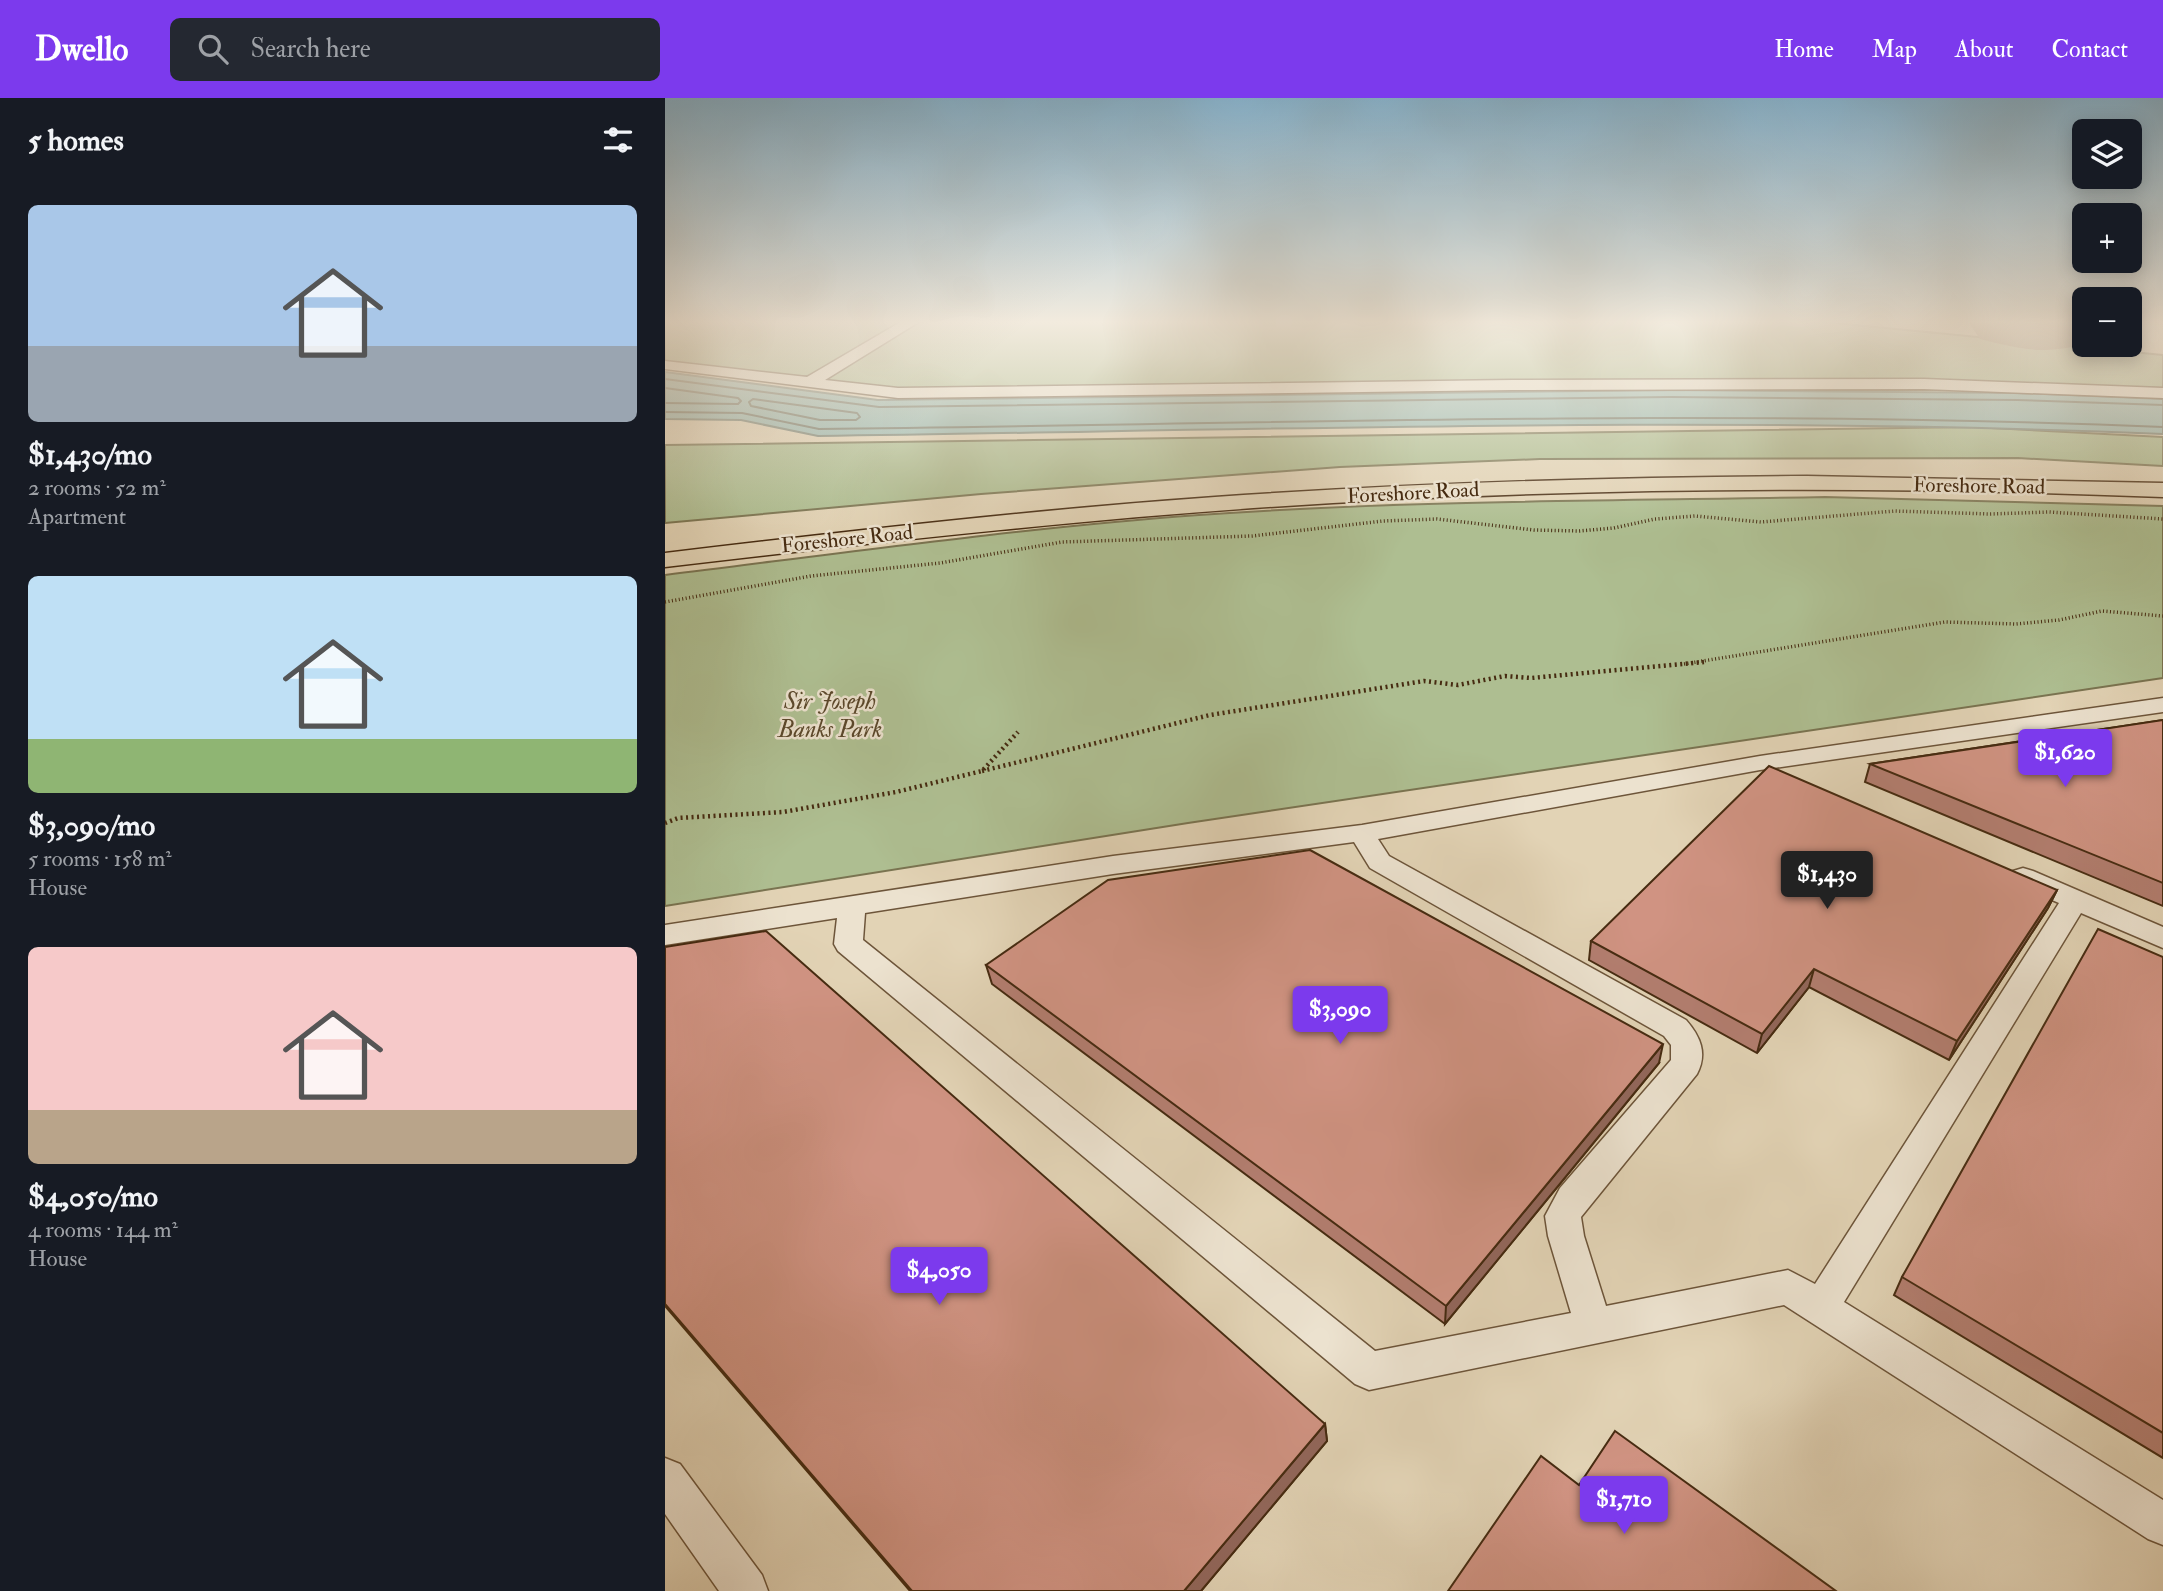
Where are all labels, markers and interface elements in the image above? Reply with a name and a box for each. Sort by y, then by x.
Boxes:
search box [170,18,660,81]
text: Dwello [35,29,128,70]
icon: search [194,30,232,68]
text: Search here [250,33,371,65]
text: Home [1774,34,1834,65]
text: Map [1872,34,1917,65]
text: About [1955,34,2014,65]
text: Contact [2052,34,2128,65]
map controls [2072,119,2142,357]
button: layers [2072,119,2142,189]
icon: filters [599,121,637,159]
text: 5 homes [28,122,124,159]
button: + [2072,203,2142,273]
icon: home [270,250,396,376]
button: − [2072,287,2142,357]
text: $1,430/mo [28,436,152,473]
street label: Foreshore Road [1913,471,2046,501]
text: 2 rooms · 52 m² [28,473,166,502]
street label: Foreshore Road [1346,476,1480,510]
text: Apartment [28,502,126,531]
street label: Foreshore Road [780,519,915,559]
icon: home [270,621,396,747]
park label: Sir Joseph Banks Park [777,686,882,745]
pin: $1,620 [2008,730,2122,789]
text: $1,620 [2034,737,2096,766]
text: $3,090/mo [28,807,155,844]
text: 5 rooms · 158 m² [28,844,172,873]
pin: $1,430 [1770,852,1884,911]
text: $1,430 [1797,859,1857,888]
text: House [28,873,87,902]
pin: $3,090 [1283,986,1397,1046]
icon: home [270,992,396,1118]
text: $3,090 [1309,994,1371,1023]
text: $4,050/mo [28,1178,158,1215]
text: 4 rooms · 144 m² [28,1215,178,1244]
text: House [28,1244,87,1273]
pin: $4,050 [882,1248,996,1307]
text: $4,050 [907,1255,971,1284]
pin: $1,710 [1567,1476,1681,1536]
text: $1,710 [1596,1484,1652,1513]

